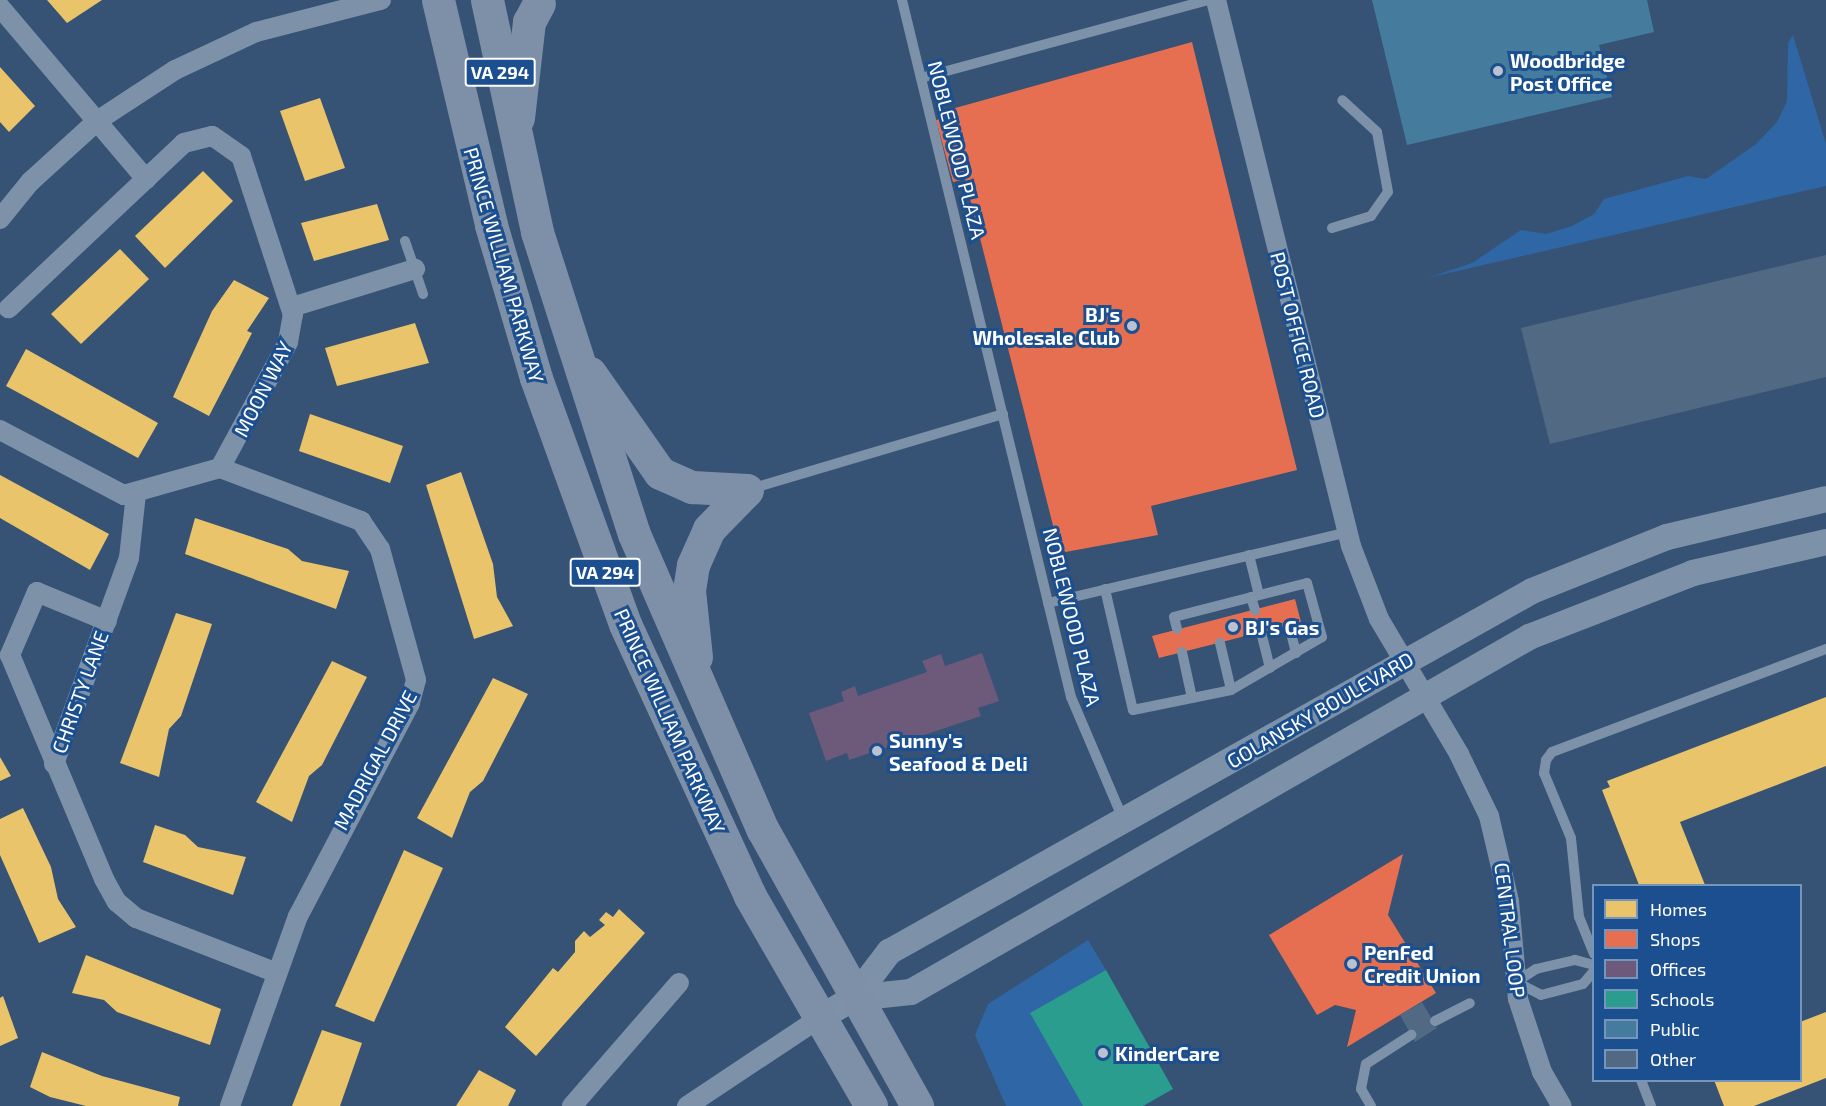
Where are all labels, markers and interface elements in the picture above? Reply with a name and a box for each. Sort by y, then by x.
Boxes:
place label: Woodbridge Post Office [1510,48,1625,95]
road number: VA 294 [464,57,536,87]
street label: NOBLEWOOD PLAZA [923,58,991,242]
marker: Woodbridge Post Office [1491,64,1505,78]
street label: PRINCE WILLIAM PARKWAY [459,144,549,386]
street label: POST OFFICE ROAD [1266,249,1330,421]
place label: BJ's Wholesale Club [973,302,1120,349]
marker: BJ's Wholesale Club [1125,319,1139,333]
street label: MOON WAY [229,337,297,441]
street label: NOBLEWOOD PLAZA [1038,525,1106,709]
road number: VA 294 [569,557,641,587]
street label: PRINCE WILLIAM PARKWAY [609,605,731,837]
place label: BJ's Gas [1245,615,1319,639]
marker: BJ's Gas [1226,620,1240,634]
street label: CHRISTY LANE [47,627,113,757]
street label: GOLANSKY BOULEVARD [1222,647,1418,773]
street label: MADRIGAL DRIVE [328,686,422,834]
place label: Sunny's Seafood & Deli [889,728,1028,775]
marker: Sunny's Seafood & Deli [870,744,884,758]
street label: CENTRAL LOOP [1490,861,1530,999]
legend [1592,884,1802,1082]
text: Homes [1650,898,1707,920]
text: Shops [1650,928,1700,950]
place label: PenFed Credit Union [1364,940,1480,987]
marker: PenFed Credit Union [1345,957,1359,971]
text: Offices [1650,958,1706,980]
text: Schools [1650,988,1714,1010]
text: Public [1650,1018,1700,1040]
place label: KinderCare [1115,1041,1220,1065]
marker: KinderCare [1096,1046,1110,1060]
text: Other [1650,1048,1696,1070]

